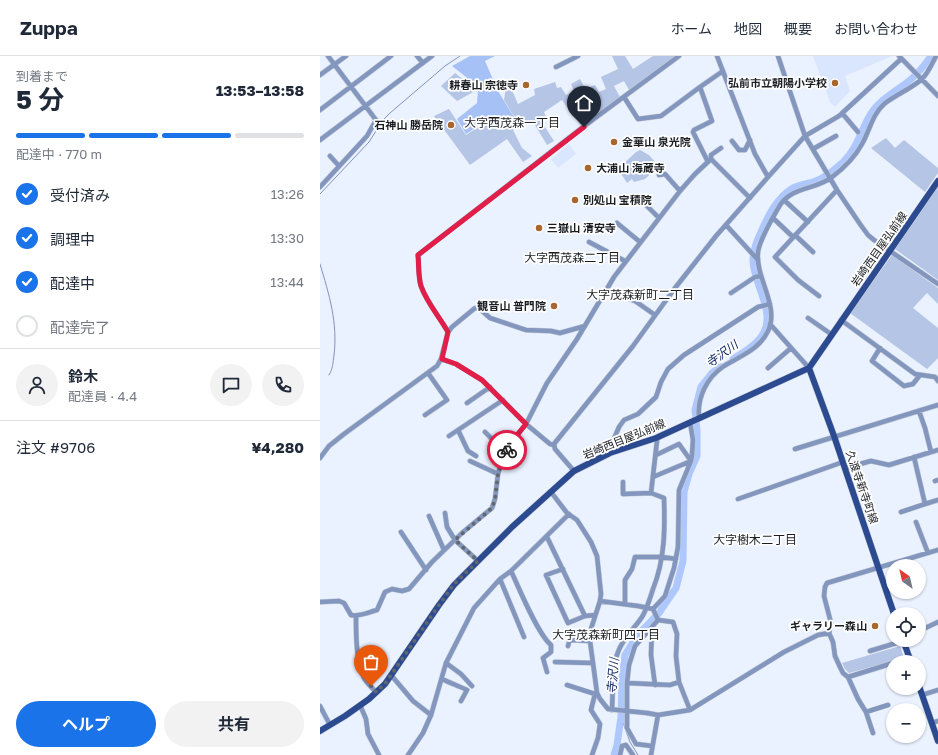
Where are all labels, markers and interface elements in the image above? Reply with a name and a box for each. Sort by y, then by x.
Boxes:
text: Zuppa [20,16,78,39]
text: ホーム [670,20,712,37]
text: 地図 [734,20,762,37]
text: 概要 [784,20,812,37]
text: お問い合わせ [834,20,918,37]
text: 到着まで [16,68,68,84]
place label: 弘前市立朝陽小学校 [728,76,827,89]
place label: 耕春山 宗徳寺 [449,78,518,91]
marker: 弘前市立朝陽小学校 [830,78,840,88]
marker: 耕春山 宗徳寺 [521,80,531,90]
text: 13:53–13:58 [216,81,304,99]
text: 5 分 [16,84,64,115]
pin [567,86,601,127]
icon: home [573,92,595,114]
district label: 大字西茂森一丁目 [464,115,560,130]
place label: 石神山 勝岳院 [374,118,443,131]
marker: 石神山 勝岳院 [446,120,456,130]
place label: 金華山 泉光院 [622,135,691,148]
marker: 金華山 泉光院 [609,137,619,147]
text: 配達中 · 770 m [16,146,102,162]
place label: 大浦山 海蔵寺 [596,161,665,174]
marker: 大浦山 海蔵寺 [583,163,593,173]
icon: check [16,183,38,205]
text: 受付済み [50,186,110,204]
text: 13:26 [271,186,304,202]
place label: 別処山 宝積院 [583,193,652,206]
marker: 別処山 宝積院 [570,195,580,205]
street label: 岩崎西目屋弘前線 [848,209,909,288]
place label: 三嶽山 清安寺 [547,221,616,234]
marker: 三嶽山 清安寺 [534,223,544,233]
icon: check [16,227,38,249]
text: 調理中 [50,230,95,248]
text: 13:30 [271,230,304,246]
district label: 大字西茂森二丁目 [524,250,620,265]
icon: check [16,271,38,293]
text: 配達中 [50,274,95,292]
text: 13:44 [270,274,304,290]
district label: 大字茂森新町二丁目 [586,287,694,302]
place label: 観音山 普門院 [477,299,546,312]
marker: 観音山 普門院 [549,301,559,311]
text: 配達完了 [50,318,110,336]
water label: 寺沢川 [703,336,742,370]
button: person [16,364,58,406]
button: chat [210,364,252,406]
button: phone [262,364,304,406]
text: 鈴木 [68,367,98,385]
text: 配達員 · 4.4 [68,388,137,404]
street label: 岩崎西目屋弘前線 [581,416,667,461]
courier [487,430,527,470]
text: 注文 #9706 [16,438,95,456]
text: ¥4,280 [251,438,304,456]
icon: bike [496,439,518,461]
street label: 久渡寺新寺町線 [844,448,881,525]
district label: 大字樹木二丁目 [713,532,797,547]
north arrow [886,559,926,599]
map controls [886,559,926,743]
button: locate [886,607,926,647]
place label: ギャラリー森山 [790,619,867,632]
marker: ギャラリー森山 [870,621,880,631]
district label: 大字茂森新町四丁目 [552,627,660,642]
pin [354,645,388,686]
icon: bag [360,651,382,673]
water label: 寺沢川 [603,655,622,695]
button: + [886,655,926,695]
button: ヘルプ [16,701,156,747]
button: 共有 [164,701,304,747]
button: − [886,703,926,743]

